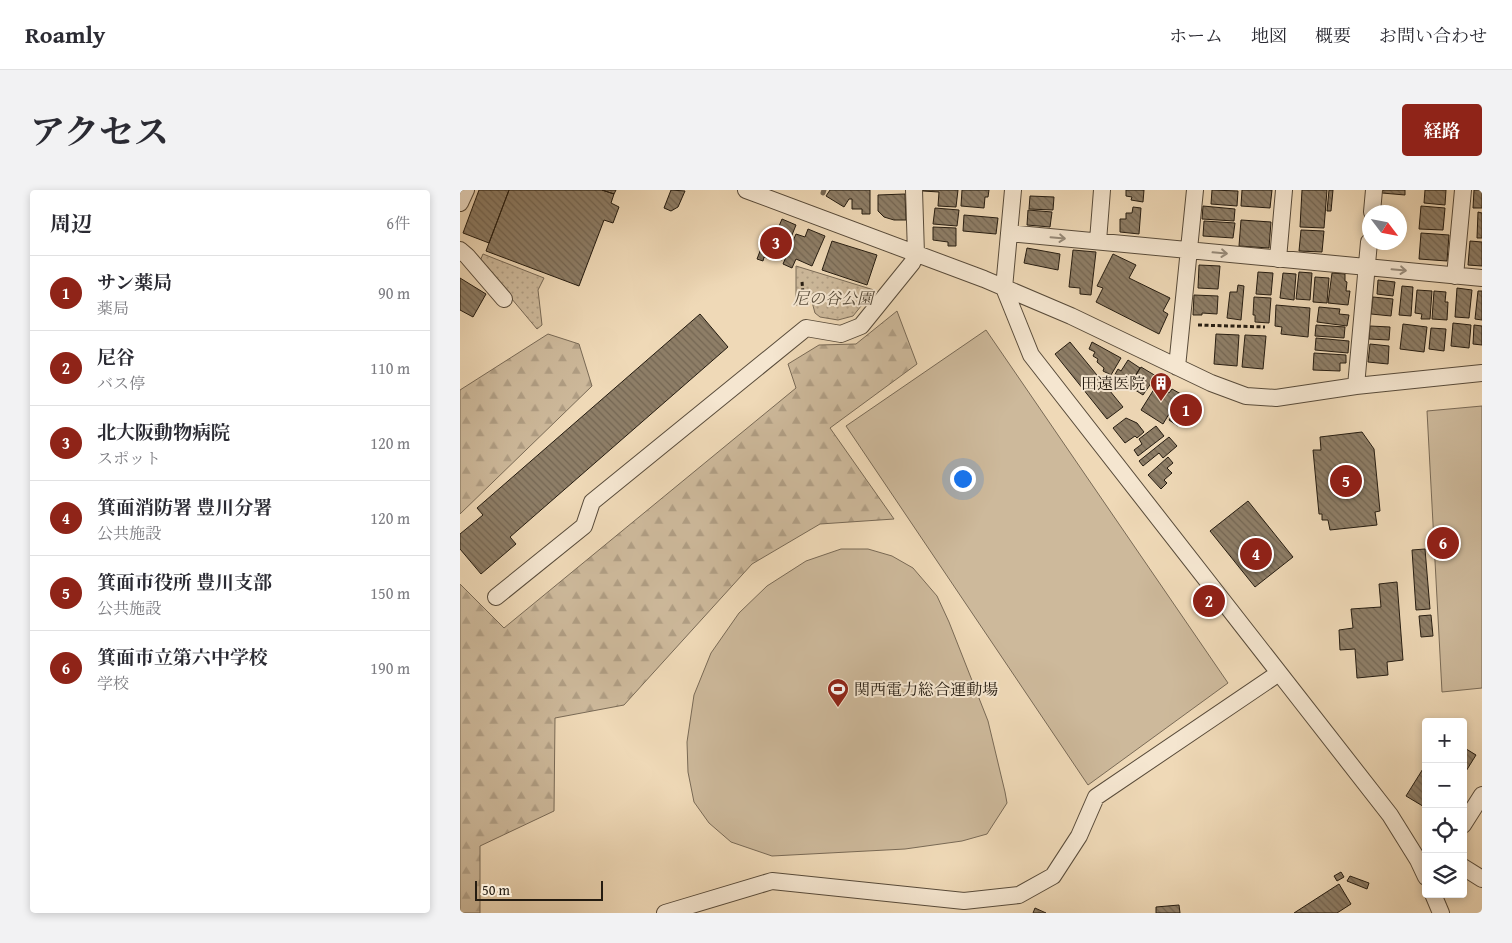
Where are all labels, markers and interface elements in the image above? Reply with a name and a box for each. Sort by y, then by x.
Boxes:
text: Roamly [25,17,105,52]
text: ホーム [1169,22,1223,49]
text: 地図 [1251,22,1287,49]
text: 概要 [1315,22,1351,49]
text: お問い合わせ [1379,22,1487,49]
button: 経路 [1402,104,1482,156]
text: アクセス [30,106,169,157]
north arrow [1362,205,1407,250]
text: 周辺 [50,208,92,239]
text: 6件 [386,211,410,235]
pin: 3 [760,224,792,262]
one-way arrow [1049,233,1065,242]
one-way arrow [1211,248,1227,258]
one-way arrow [1390,265,1406,275]
text: サン薬局 [97,268,172,296]
text: 1 [62,281,70,305]
text: 90 m [378,281,410,305]
park label: 尼の谷公園 [793,286,876,310]
text: 薬局 [97,296,129,320]
text: 尼谷 [97,343,135,371]
text: 2 [62,356,70,380]
text: 110 m [370,356,410,380]
text: バス停 [97,371,145,395]
place label: 田遠医院 [1081,371,1145,395]
building icon: 田遠医院 [1149,371,1173,402]
pin: 1 [1170,391,1202,429]
text: 北大阪動物病院 [97,418,230,446]
text: 3 [62,431,70,455]
text: 120 m [370,431,410,455]
text: スポット [97,446,161,470]
pin: 5 [1330,462,1362,500]
your location [950,466,976,492]
text: 箕面消防署 豊川分署 [97,493,272,521]
text: 4 [62,506,70,530]
text: 120 m [370,506,410,530]
text: 公共施設 [97,521,161,545]
pin: 6 [1427,524,1459,562]
pin: 4 [1240,535,1272,573]
text: 箕面市役所 豊川支部 [97,568,272,596]
text: 5 [62,581,70,605]
text: 150 m [370,581,410,605]
pin: 2 [1193,582,1225,620]
text: 公共施設 [97,596,161,620]
text: 箕面市立第六中学校 [97,643,268,671]
text: 6 [62,656,70,680]
text: 190 m [370,656,410,680]
text: 学校 [97,671,129,695]
sports icon: 関西電力総合運動場 [826,677,850,708]
place label: 関西電力総合運動場 [854,677,998,701]
map controls [1422,718,1467,898]
button: + [1422,718,1467,763]
button: − [1422,763,1467,808]
button: locate [1422,808,1467,853]
button: layers [1422,853,1467,898]
scale bar [475,878,602,901]
text: 50 m [482,880,510,900]

